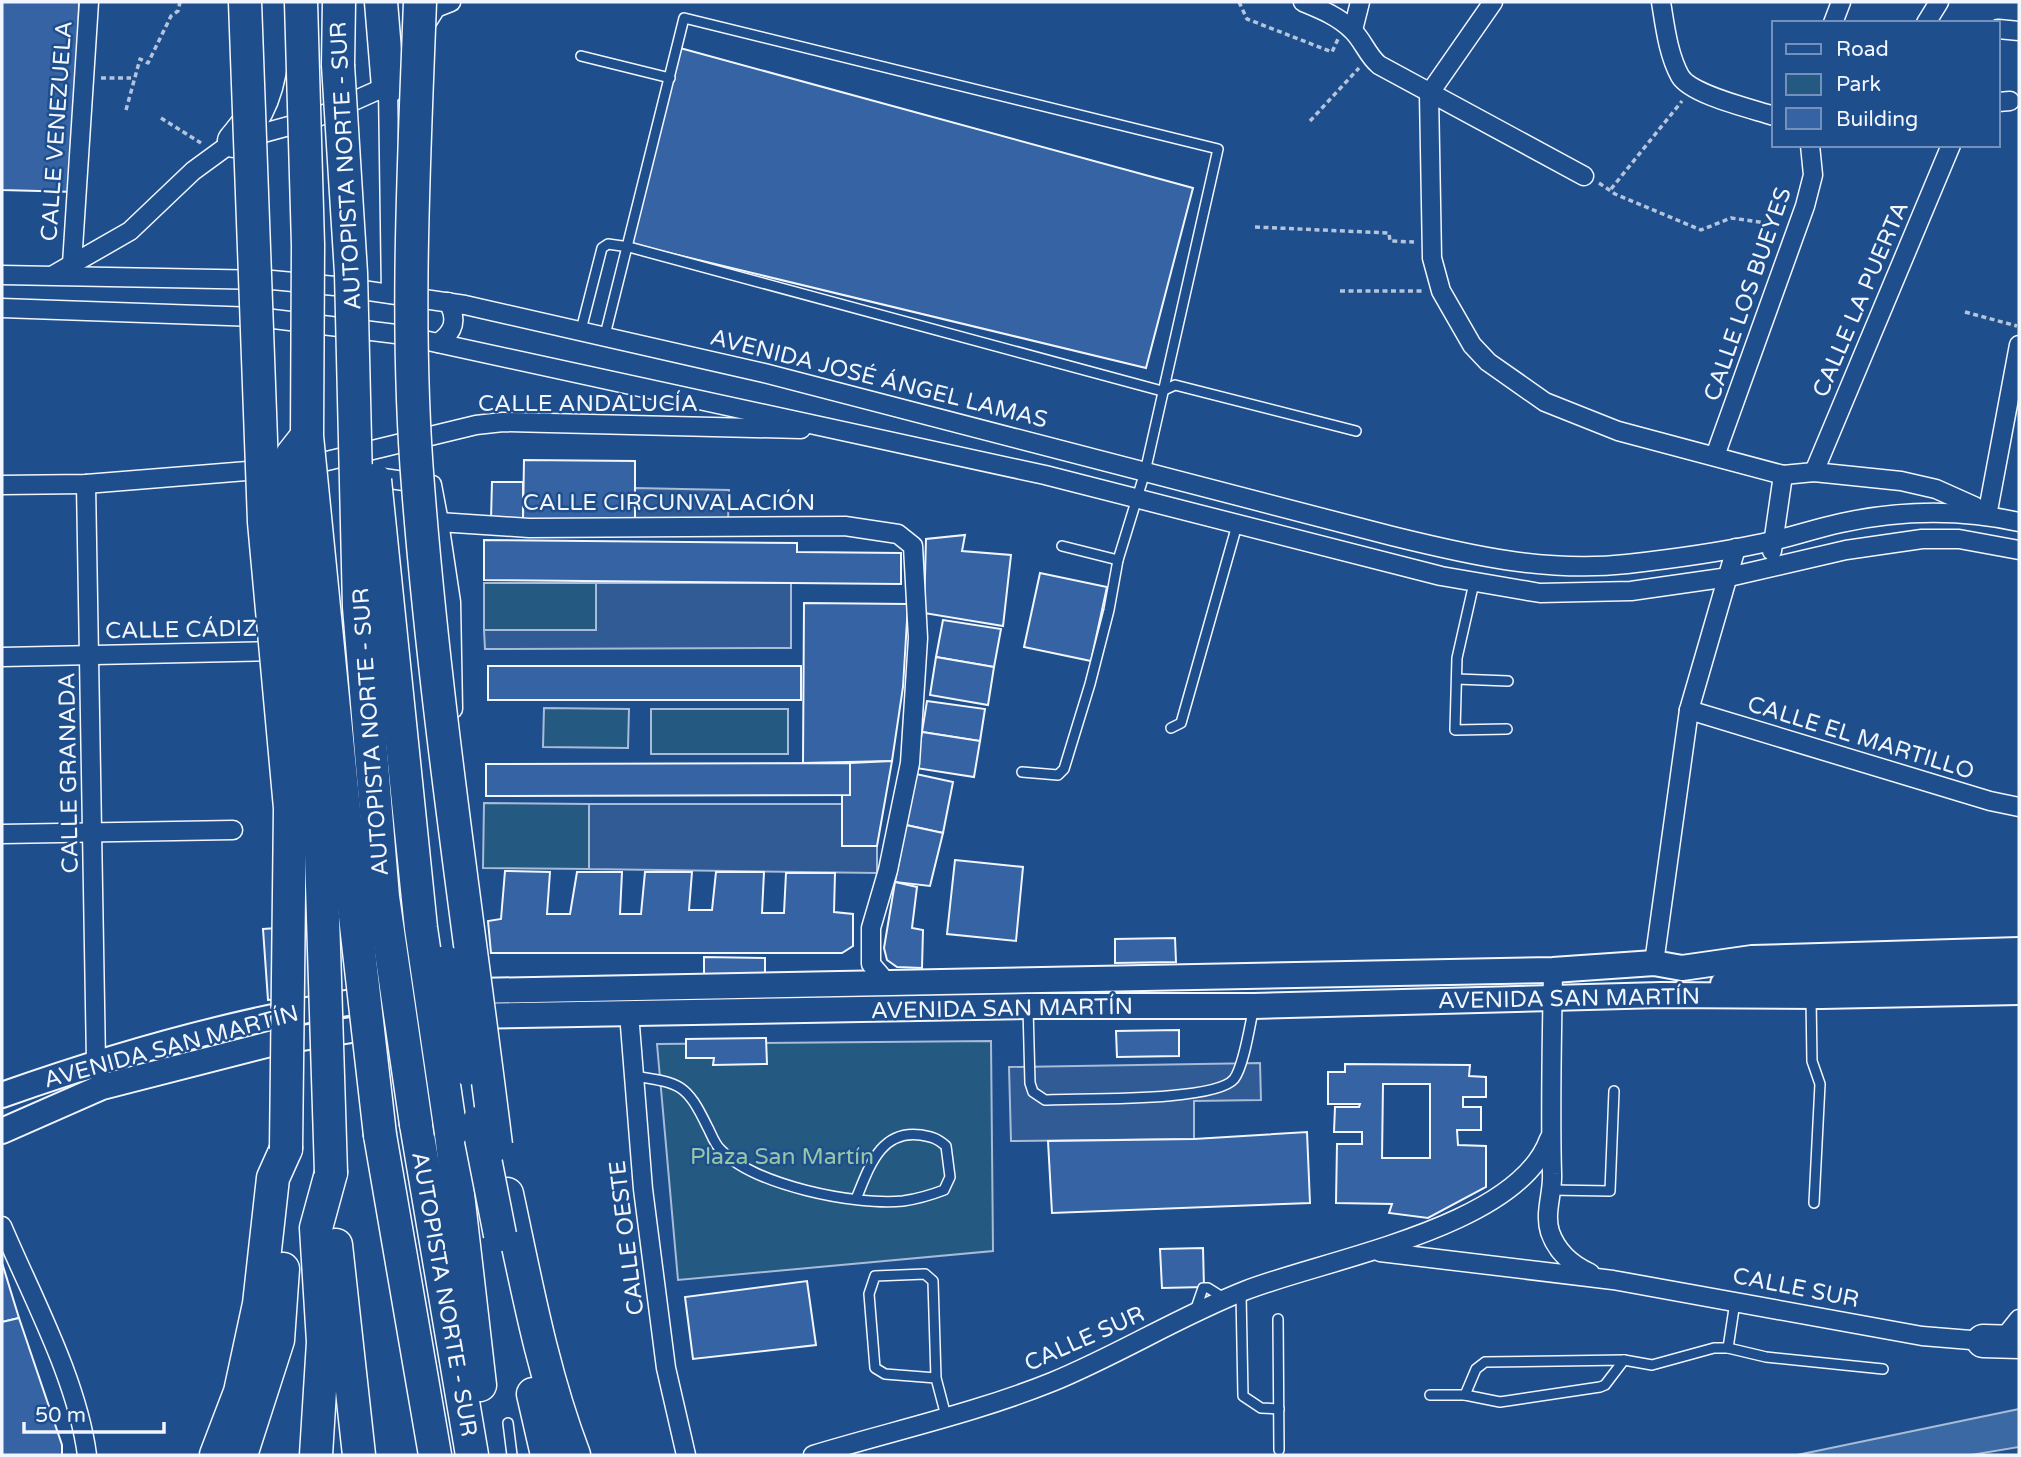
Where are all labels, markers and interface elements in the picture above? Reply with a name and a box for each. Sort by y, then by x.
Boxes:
street label: CALLE VENEZUELA [35,20,79,242]
street label: AUTOPISTA NORTE - SUR [324,21,368,311]
legend [1772,21,2000,147]
text: Road [1836,37,1889,62]
text: Park [1836,72,1881,97]
text: Building [1836,107,1918,132]
street label: CALLE LOS BUEYES [1698,184,1798,405]
street label: CALLE LA PUERTA [1807,197,1915,401]
street label: AVENIDA JOSÉ ÁNGEL LAMAS [707,323,1050,434]
street label: CALLE ANDALUCÍA [478,390,698,418]
street label: CALLE CIRCUNVALACIÓN [523,489,815,517]
street label: AUTOPISTA NORTE - SUR [347,587,395,877]
street label: CALLE CÁDIZ [105,615,257,645]
street label: CALLE GRANADA [53,672,85,874]
street label: CALLE EL MARTILLO [1744,690,1977,786]
street label: AVENIDA SAN MARTÍN [1438,983,1700,1015]
street label: AVENIDA SAN MARTÍN [871,993,1133,1025]
street label: AVENIDA SAN MARTÍN [41,999,302,1094]
park label: Plaza San Martín [690,1143,874,1171]
street label: AUTOPISTA NORTE - SUR [405,1150,483,1439]
street label: CALLE OESTE [604,1159,650,1317]
street label: CALLE SUR [1730,1262,1861,1314]
street label: CALLE SUR [1020,1300,1149,1378]
scale bar [24,1390,164,1434]
text: 50 m [35,1403,86,1428]

